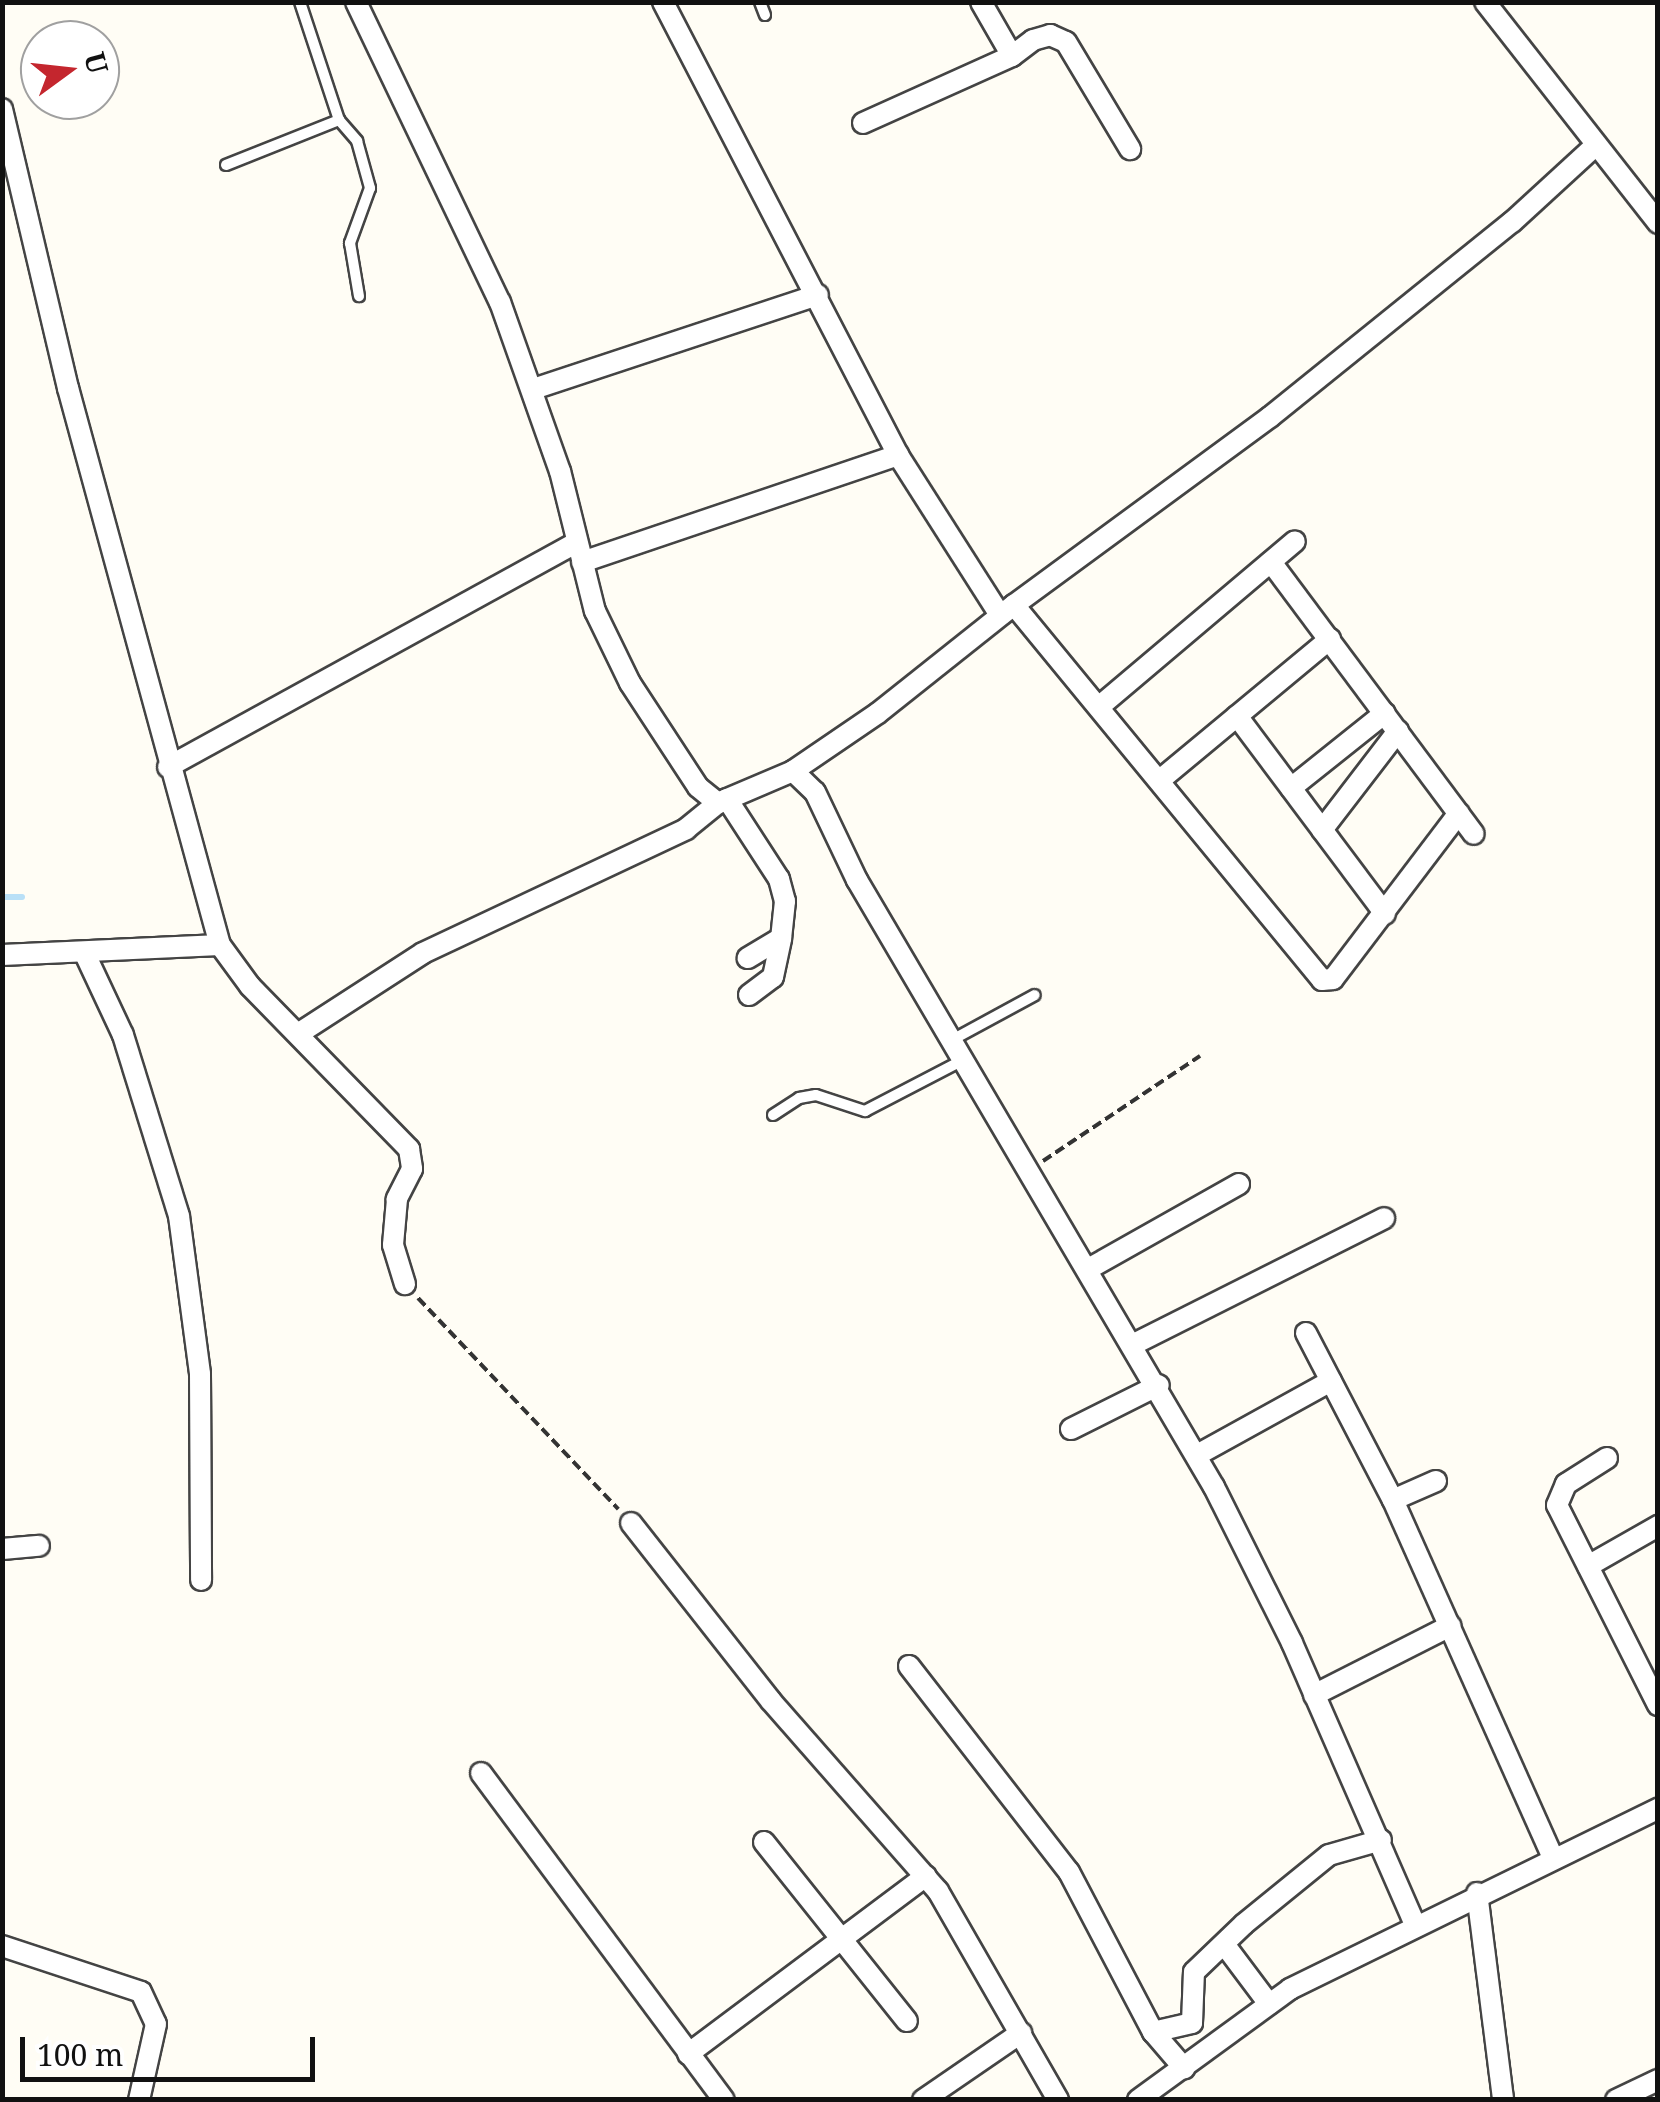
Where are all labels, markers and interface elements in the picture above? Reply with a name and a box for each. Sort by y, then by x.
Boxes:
north arrow [20,20,120,120]
text: U [76,48,118,78]
scale bar [25,2017,320,2079]
text: 100 m [37,2034,123,2075]

